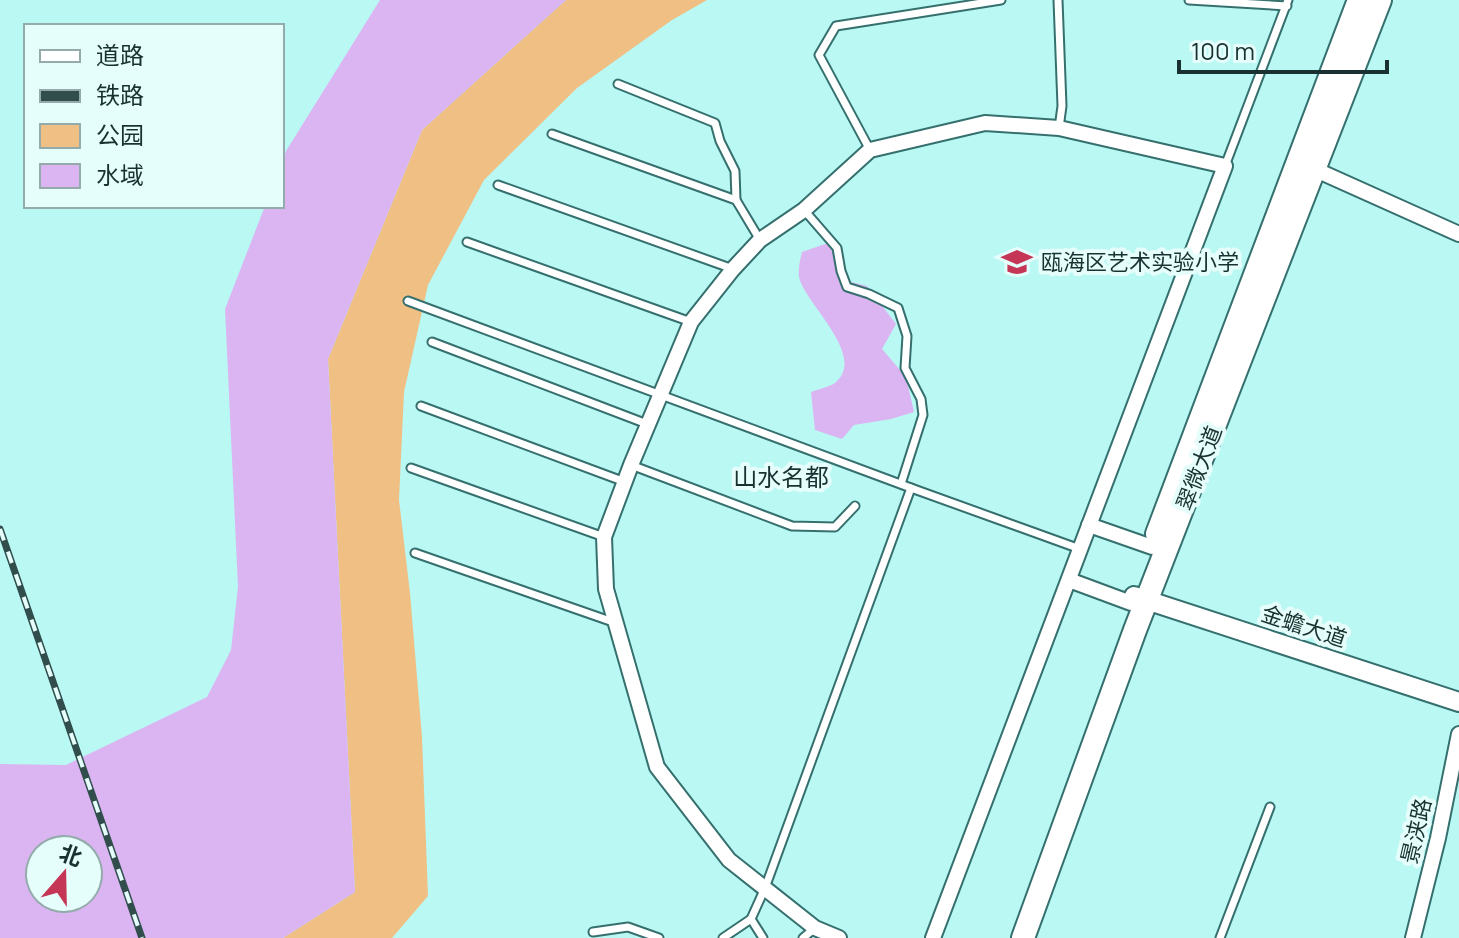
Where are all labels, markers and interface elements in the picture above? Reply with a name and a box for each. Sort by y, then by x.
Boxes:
legend [24,24,284,208]
scale bar [1179,24,1387,74]
text: 100 m [1191,34,1255,67]
text: 道路 [96,38,144,71]
text: 铁路 [96,78,144,111]
text: 公园 [96,118,144,151]
text: 水域 [96,158,144,191]
school or university icon: 瓯海区艺术实验小学 [1000,245,1034,279]
place label: 瓯海区艺术实验小学 [1041,247,1239,277]
street label: 翠微大道 [1169,422,1229,514]
district label: 山水名都 [733,460,829,493]
street label: 金蟾大道 [1258,598,1350,654]
street label: 景浃路 [1394,795,1438,867]
north arrow [24,834,104,914]
text: 北 [55,837,86,873]

